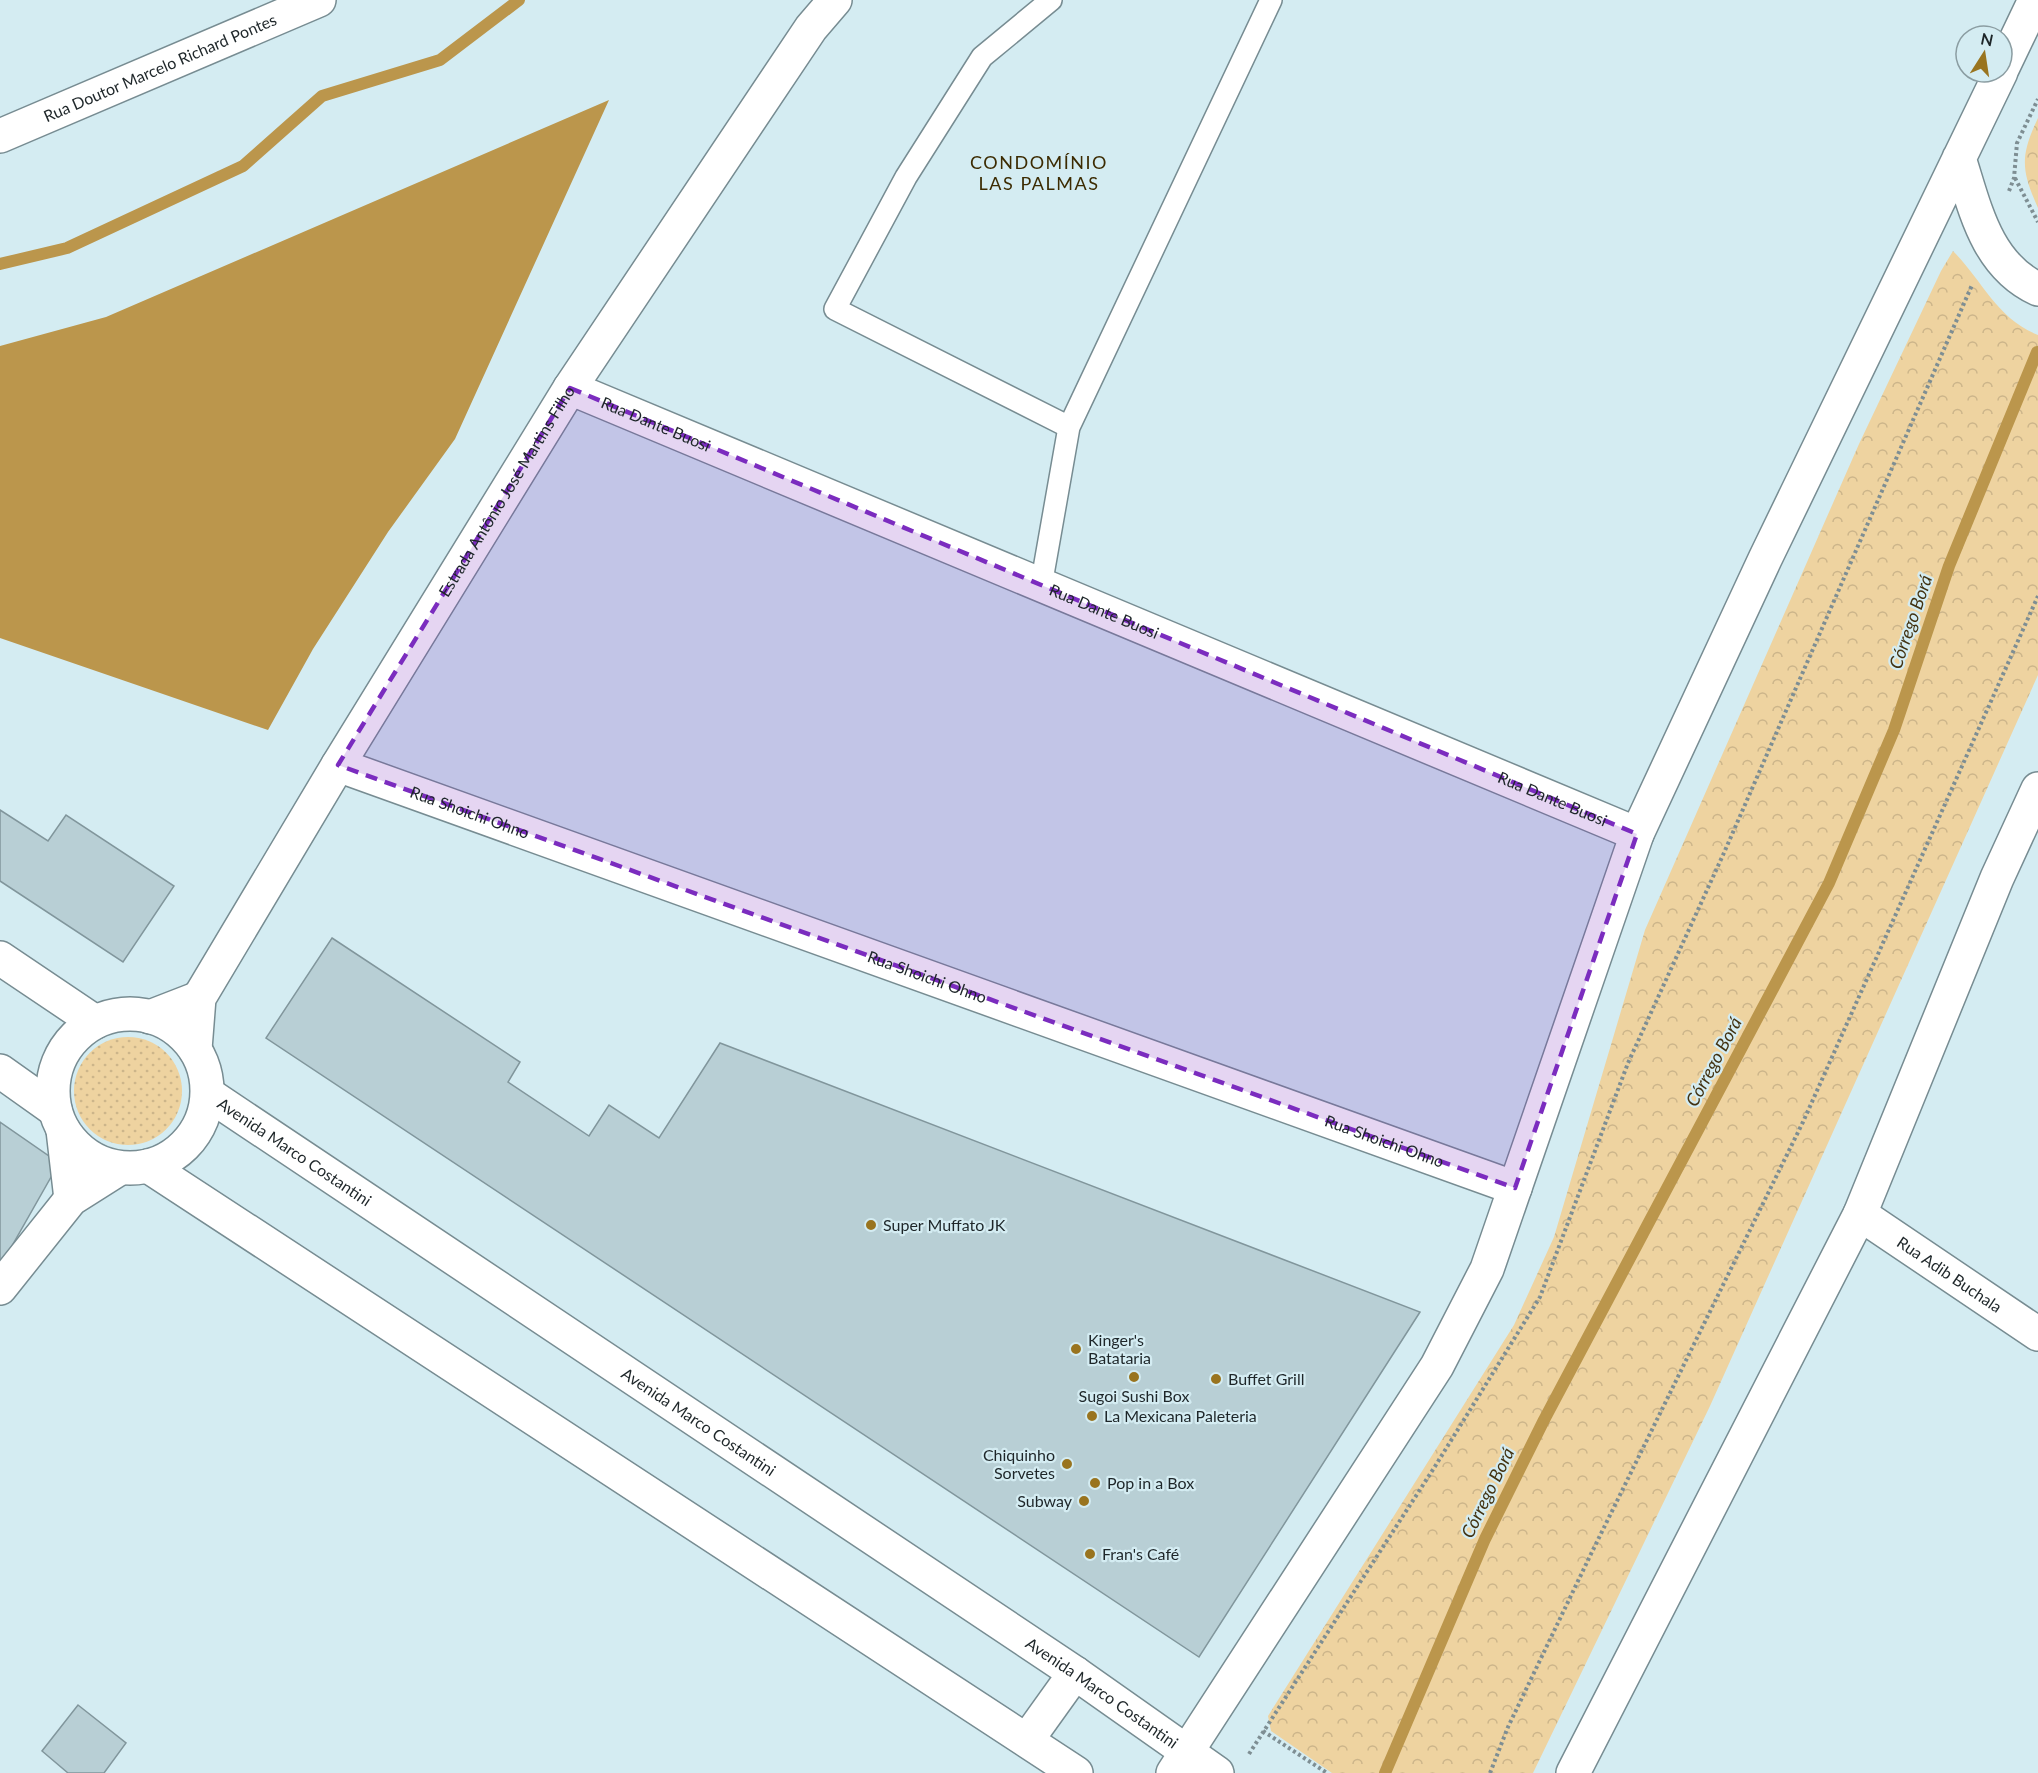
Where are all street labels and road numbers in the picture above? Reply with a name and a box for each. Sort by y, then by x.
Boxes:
street label: Rua Doutor Marcelo Richard Pontes [41,9,279,125]
street label: Estrada Antônio José Martins Filho [434,382,578,600]
street label: Rua Dante Buosi [599,392,713,455]
street label: Rua Dante Buosi [1047,580,1162,642]
street label: Rua Dante Buosi [1495,767,1610,830]
street label: Rua Shoichi Ohno [408,782,532,842]
street label: Rua Shoichi Ohno [865,946,989,1006]
street label: Avenida Marco Costantini [214,1093,375,1210]
street label: Rua Shoichi Ohno [1322,1111,1447,1171]
street label: Rua Adib Buchala [1894,1232,2006,1316]
street label: Avenida Marco Costantini [618,1363,779,1479]
street label: Avenida Marco Costantini [1023,1633,1182,1752]

